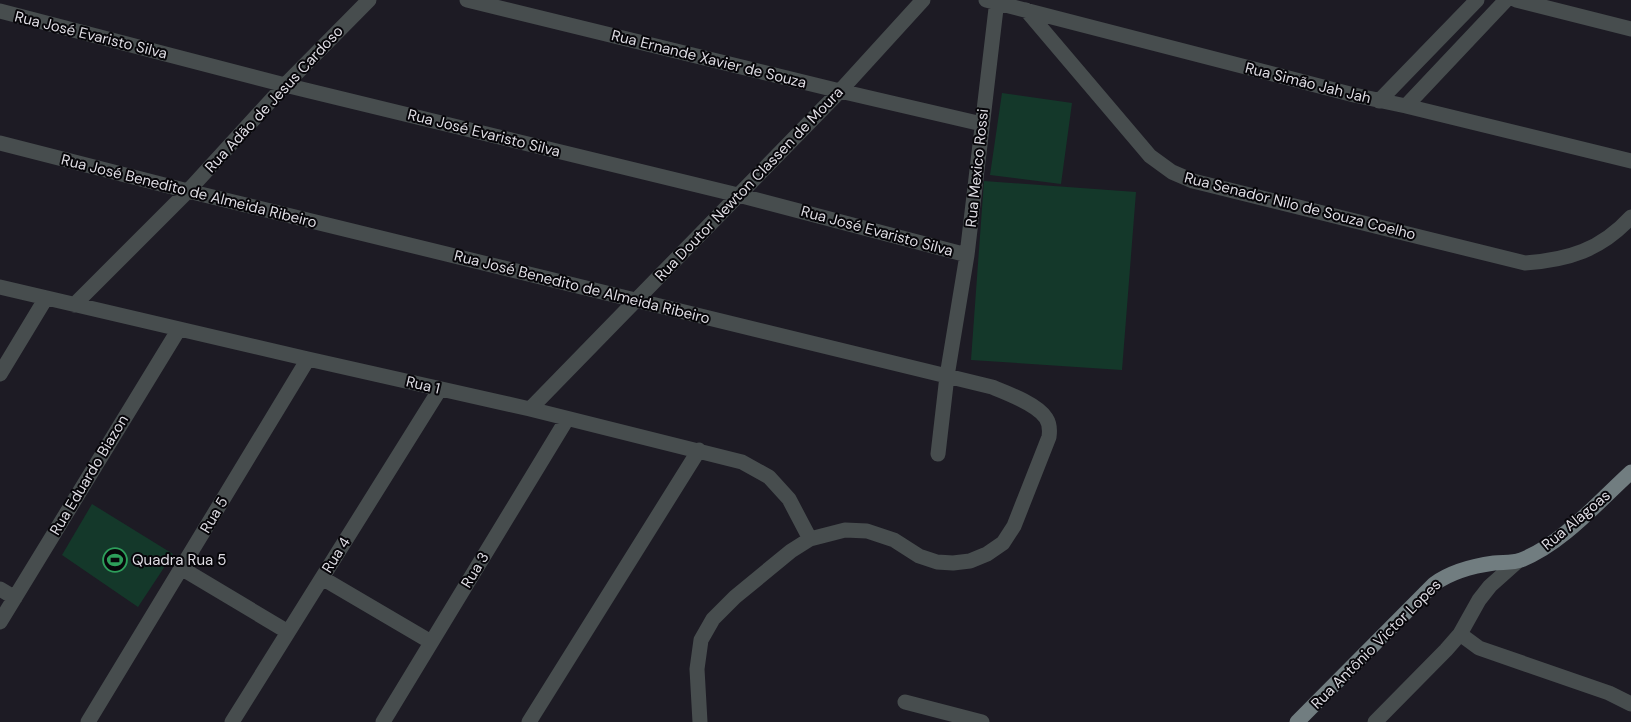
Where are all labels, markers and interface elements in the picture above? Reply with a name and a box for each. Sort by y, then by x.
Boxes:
street label: Rua José Evaristo Silva [13,6,169,64]
street label: Rua Adão de Jesus Cardoso [200,21,348,177]
street label: Rua Ernande Xavier de Souza [609,25,809,93]
street label: Rua Simão Jah Jah [1243,58,1373,108]
street label: Rua Doutor Newton Classen de Moura [650,82,848,286]
street label: Rua José Evaristo Silva [406,104,562,162]
street label: Rua Mexico Rossi [961,108,993,228]
street label: Rua José Benedito de Almeida Ribeiro [59,150,319,233]
street label: Rua Senador Nilo de Souza Coelho [1182,168,1418,244]
street label: Rua José Evaristo Silva [799,201,955,261]
street label: Rua José Benedito de Almeida Ribeiro [452,246,712,329]
street label: Rua 1 [404,371,442,399]
street label: Rua Eduardo Biazon [45,411,133,539]
street label: Rua Alagoas [1537,485,1615,555]
street label: Rua 5 [195,493,233,537]
street label: Rua 4 [317,533,355,577]
sports icon: Quadra Rua 5 [102,547,128,573]
street label: Rua 3 [457,548,493,592]
place label: Quadra Rua 5 [132,550,226,570]
street label: Rua Antônio Victor Lopes [1307,575,1445,713]

